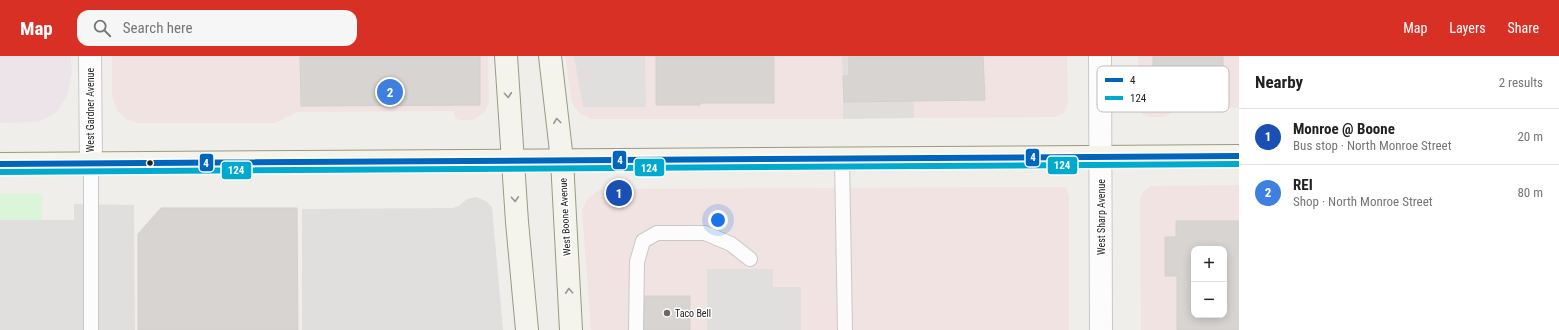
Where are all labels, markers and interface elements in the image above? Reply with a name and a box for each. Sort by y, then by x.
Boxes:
search box [77,10,357,46]
text: Map [20,17,53,40]
icon: search [91,17,113,39]
text: Search here [123,19,193,37]
text: Map [1403,20,1427,36]
text: Layers [1449,20,1486,36]
text: Share [1508,20,1539,36]
legend [1097,66,1229,112]
street label: West Gardner Avenue [85,68,96,152]
text: Nearby [1255,72,1303,92]
text: 4 [1130,74,1136,87]
text: 2 results [1499,75,1543,90]
pin: 2 [377,77,403,107]
one-way arrow [504,92,512,98]
text: 124 [1130,92,1147,105]
one-way arrow [553,118,562,124]
text: Monroe @ Boone [1293,120,1395,138]
text: 1 [1265,129,1271,144]
text: 20 m [1517,129,1543,144]
text: Bus stop · North Monroe Street [1293,138,1452,153]
line badge: 4 [1025,148,1040,167]
line badge: 4 [612,150,627,170]
text: 4 [1030,151,1036,164]
line badge: 4 [199,153,214,172]
text: 4 [617,154,623,167]
line badge: 124 [1047,156,1078,175]
text: 4 [203,157,209,170]
unlabelled marker [145,158,155,168]
line badge: 124 [634,158,665,177]
text: 124 [1054,159,1071,172]
line badge: 124 [221,161,252,180]
text: 124 [641,162,658,175]
text: 124 [228,164,245,177]
text: REI [1293,176,1313,194]
street label: West Boone Avenue [557,177,573,256]
pin: 1 [606,178,632,208]
street label: West Sharp Avenue [1096,179,1107,255]
text: 2 [1265,185,1271,200]
text: 80 m [1517,185,1543,200]
text: Shop · North Monroe Street [1293,194,1433,209]
one-way arrow [511,196,520,202]
your location [708,210,728,230]
map controls [1191,246,1227,318]
button: + [1191,246,1227,282]
button: − [1191,282,1227,318]
one-way arrow [565,288,574,294]
marker: Taco Bell [662,308,672,318]
place label: Taco Bell [675,308,711,319]

